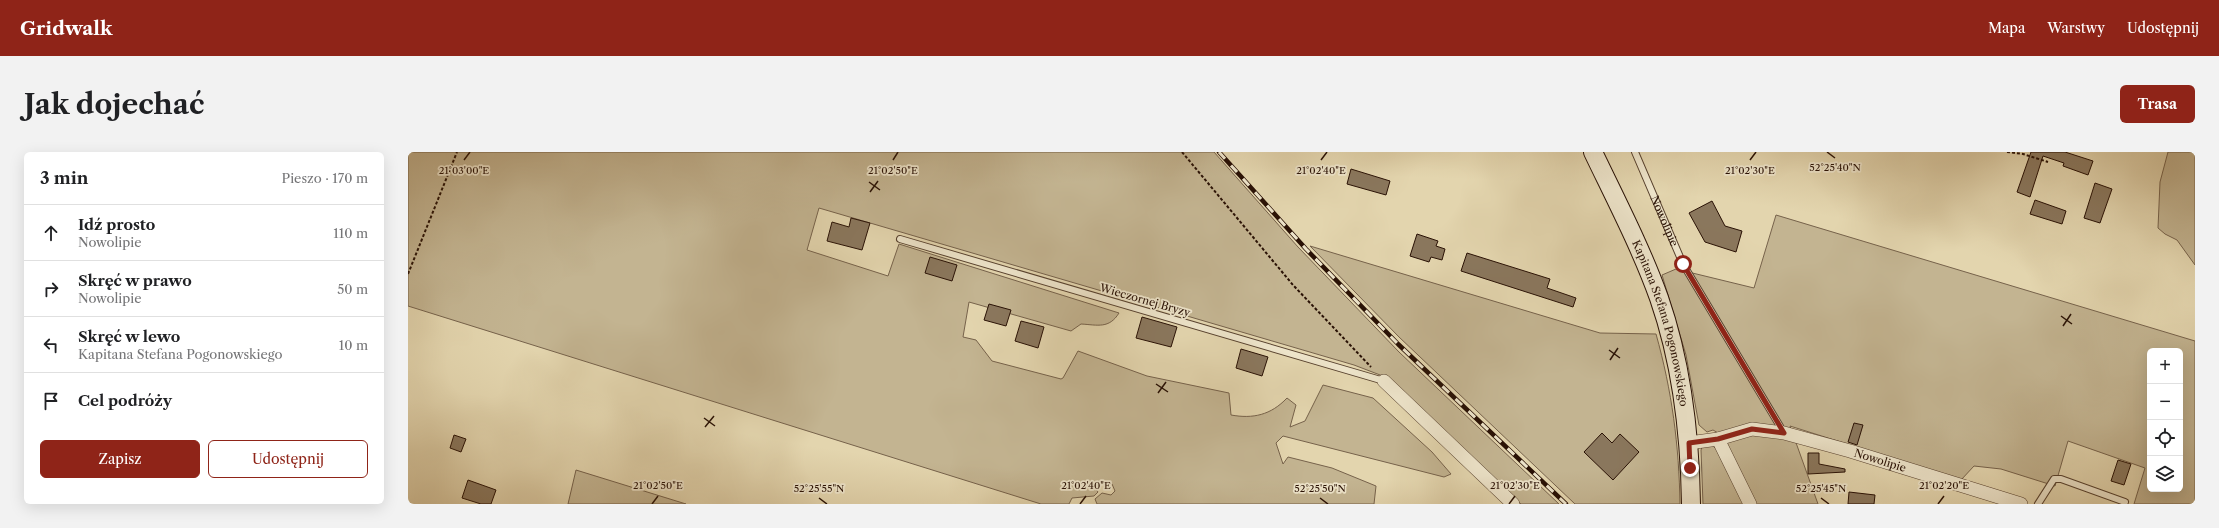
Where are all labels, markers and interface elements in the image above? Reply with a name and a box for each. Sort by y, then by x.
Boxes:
text: Gridwalk [20,17,113,40]
text: Mapa [1988,19,2025,37]
text: Warstwy [2047,19,2105,37]
text: Udostępnij [2127,19,2199,37]
button: Trasa [2120,85,2195,123]
text: Jak dojechać [24,87,204,121]
text: 52°25'40"N [1809,161,1861,174]
text: 21°03'00"E [439,164,489,177]
text: 21°02'50"E [868,164,918,177]
text: 21°02'40"E [1296,164,1346,177]
text: 21°02'30"E [1725,164,1775,177]
text: 3 min [40,168,89,188]
text: Pieszo · 170 m [282,170,368,186]
street label: Nowolipie [1648,193,1682,248]
text: Idź prosto [78,215,155,234]
icon: ahead [40,222,62,244]
text: 110 m [333,225,368,241]
text: Nowolipie [78,234,141,250]
street label: Kapitana Stefana Pogonowskiego [1629,238,1691,408]
route start [1674,255,1692,273]
text: Skręć w prawo [78,271,192,290]
icon: right [40,278,62,300]
street label: Wieczornej Bryzy [1097,280,1193,320]
text: 50 m [337,281,368,297]
text: Nowolipie [78,290,141,306]
text: Skręć w lewo [78,327,180,346]
icon: left [40,334,62,356]
text: 10 m [339,337,368,353]
text: Kapitana Stefana Pogonowskiego [78,346,283,362]
map controls [2147,348,2183,492]
button: + [2147,348,2183,384]
button: − [2147,384,2183,420]
icon: arrive [40,390,62,412]
text: Cel podróży [78,391,172,410]
button: locate [2147,420,2183,456]
button: Zapisz [40,440,200,478]
button: Udostępnij [208,440,368,478]
street label: Nowolipie [1852,446,1908,475]
button: layers [2147,456,2183,492]
route end [1681,459,1699,477]
text: 21°02'50"E [633,479,683,492]
text: 21°02'40"E [1061,479,1111,492]
text: 21°02'30"E [1490,479,1540,492]
text: 21°02'20"E [1919,479,1969,492]
text: 52°25'55"N [794,482,844,495]
text: 52°25'50"N [1294,482,1346,495]
text: 52°25'45"N [1796,482,1846,495]

